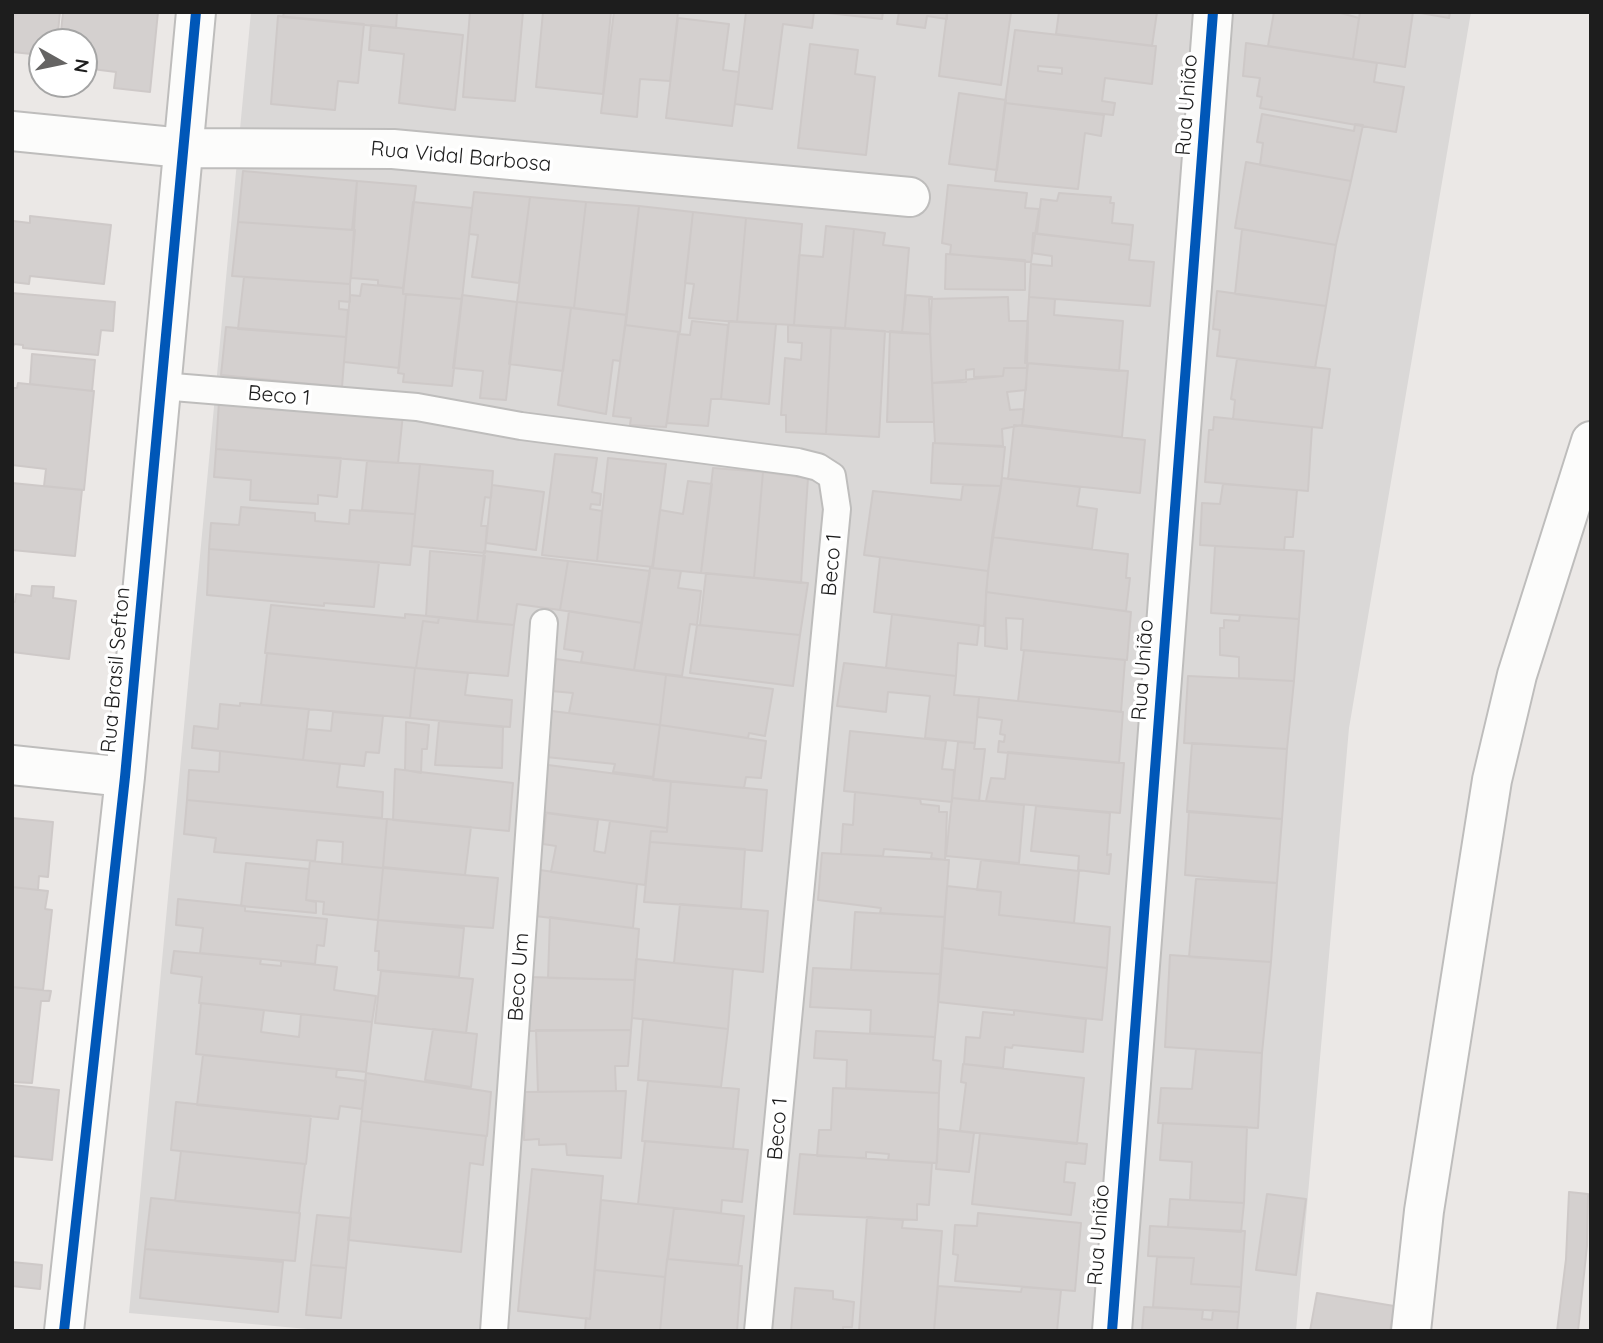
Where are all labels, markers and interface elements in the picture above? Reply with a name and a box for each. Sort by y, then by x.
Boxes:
north arrow [28,28,98,98]
street label: Rua União [1171,54,1203,156]
text: N [69,57,95,75]
street label: Rua Vidal Barbosa [370,137,552,177]
street label: Beco 1 [247,381,311,411]
street label: Beco 1 [817,533,847,597]
street label: Rua Brasil Sefton [96,586,136,754]
street label: Rua União [1127,619,1159,721]
street label: Beco Um [503,932,535,1022]
street label: Beco 1 [763,1097,793,1161]
street label: Rua União [1083,1184,1115,1286]

